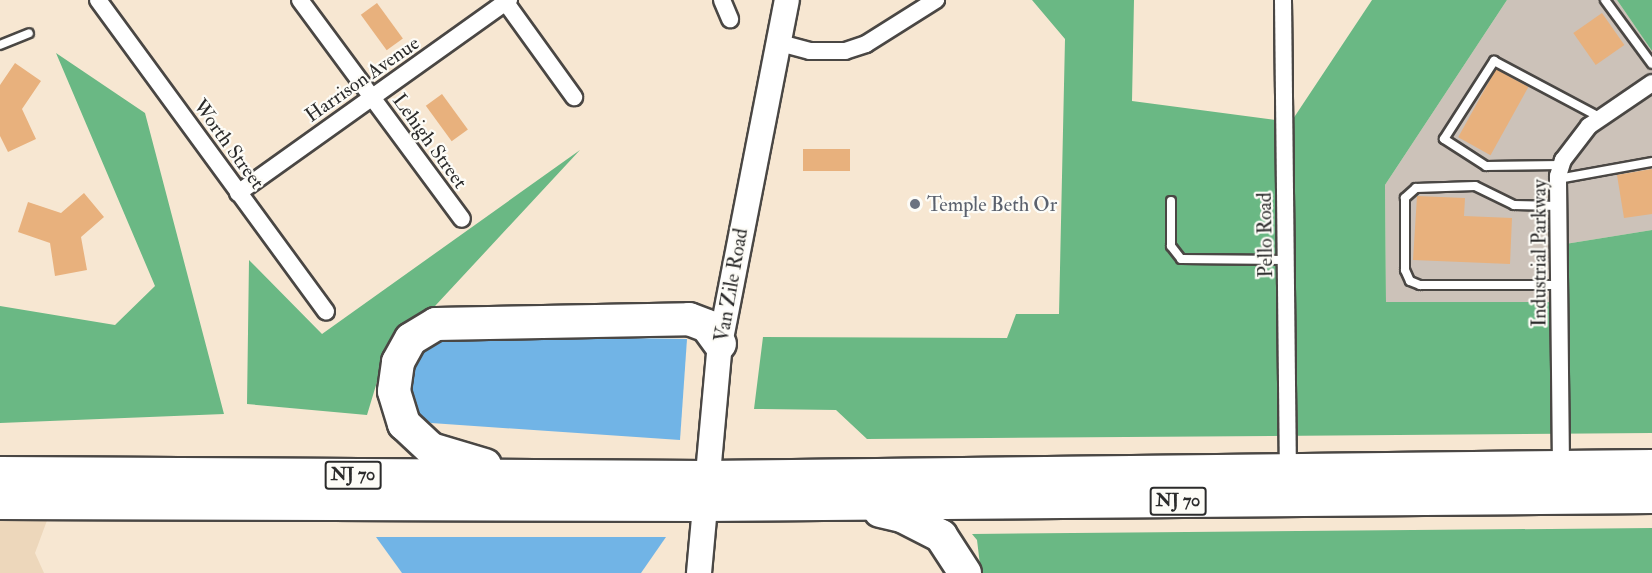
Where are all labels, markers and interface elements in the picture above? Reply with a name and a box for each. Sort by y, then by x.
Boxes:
street label: Harrison Avenue [300,31,424,127]
street label: Lehigh Street [388,89,472,193]
street label: Worth Street [188,94,270,194]
street label: Industrial Parkway [1527,179,1551,327]
place label: Temple Beth Or [927,192,1057,216]
street label: Pello Road [1252,192,1278,278]
marker: Temple Beth Or [908,197,922,211]
street label: Van Zile Road [709,226,753,344]
road number: NJ 70 [324,460,382,490]
road number: NJ 70 [1150,486,1206,516]

